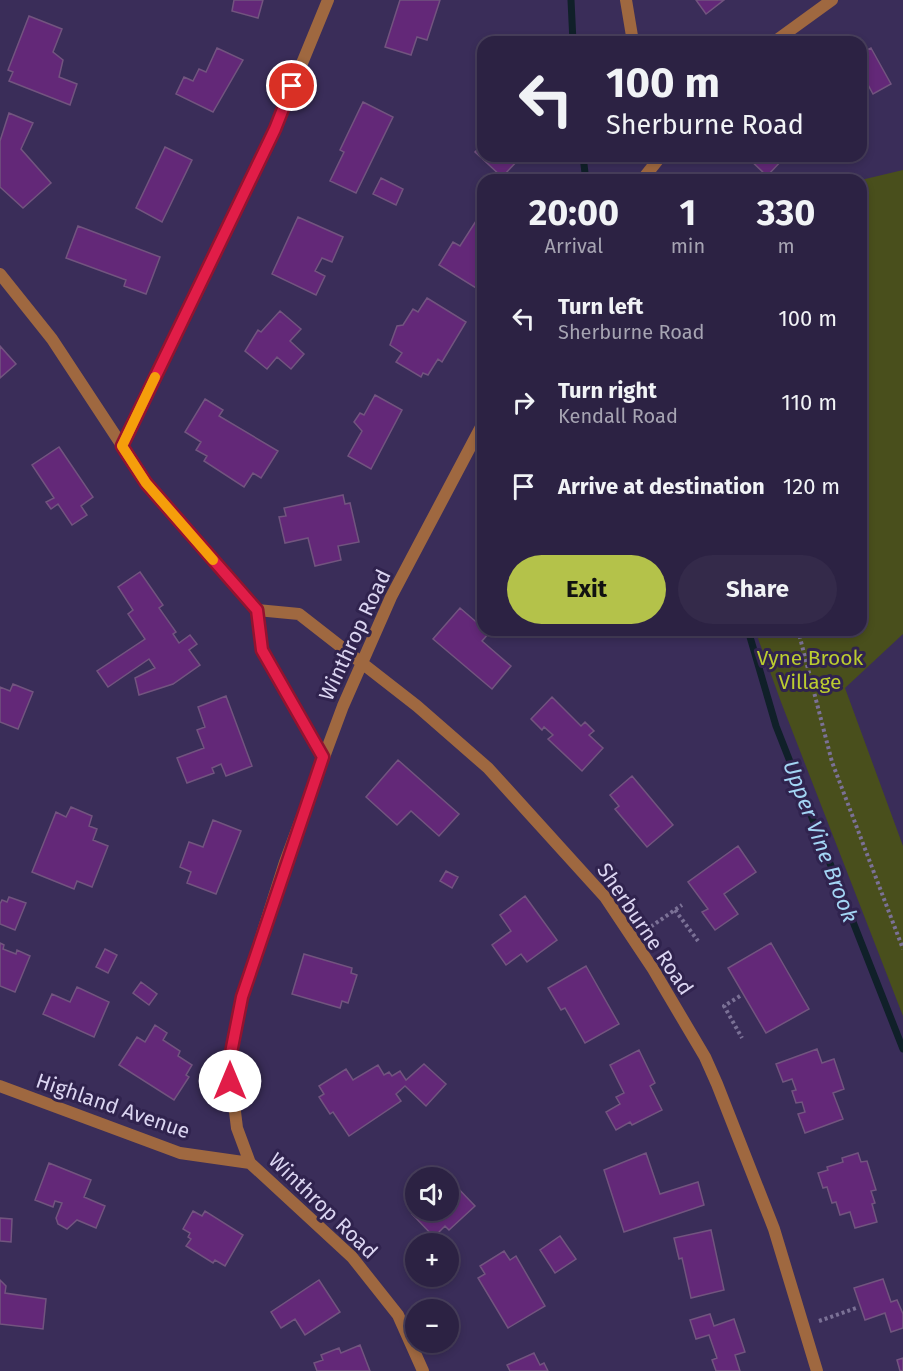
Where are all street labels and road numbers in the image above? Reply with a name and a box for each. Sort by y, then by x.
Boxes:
street label: Winthrop Road [313,565,397,705]
street label: Sherburne Road [591,858,699,1000]
street label: Highland Avenue [33,1067,193,1145]
street label: Winthrop Road [263,1147,383,1265]

